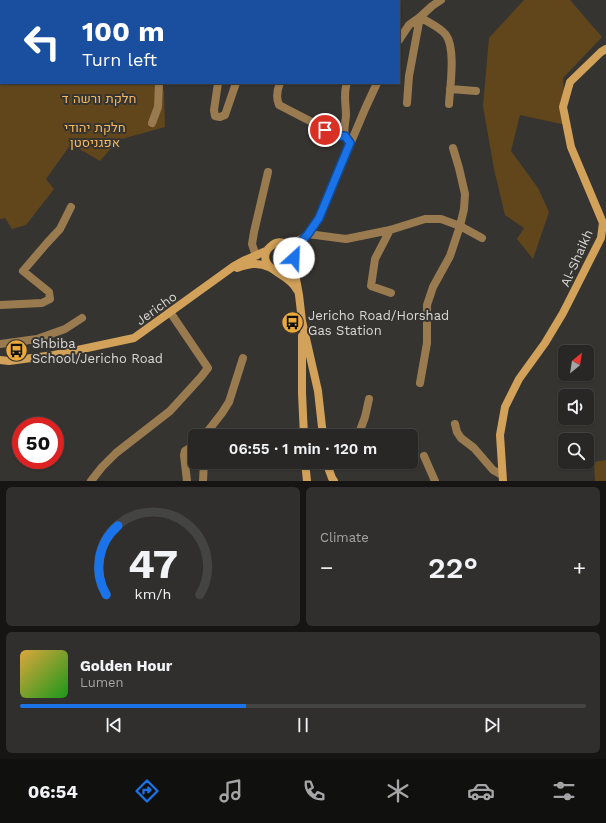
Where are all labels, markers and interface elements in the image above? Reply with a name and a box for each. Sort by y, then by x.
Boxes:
text: 100 m [82,15,165,48]
icon: left [16,16,68,68]
text: Turn left [82,49,157,70]
park label: חלקת ורשה ד [62,91,136,106]
pin [308,113,342,147]
icon: arrive [314,119,336,141]
park label: חלקת יהודי אפגניסטן [64,120,126,150]
street label: Al-Shaikh [557,227,596,289]
position arrow [273,237,315,279]
street label: Jericho [133,289,180,328]
place label: Jericho Road/Horshad Gas Station [308,308,449,338]
bus stop icon: Jericho Road/Horshad Gas Station [280,309,306,335]
place label: Shbiba School/Jericho Road [32,336,163,366]
bus stop icon: Shbiba School/Jericho Road [3,337,29,363]
north arrow [558,345,594,381]
map controls [558,345,594,469]
button: sound [558,389,594,425]
speed limit sign: 50 [12,417,64,469]
button: search [558,433,594,469]
text: 06:55 · 1 min · 120 m [229,440,377,458]
text: Climate [320,530,369,545]
text: 47 [128,538,178,587]
text: 22° [428,550,478,585]
text: − [320,555,333,580]
text: + [573,555,586,580]
text: km/h [135,585,171,601]
text: Golden Hour [80,657,172,675]
text: Lumen [80,675,124,690]
icon: previous [103,714,125,736]
icon: pause [292,714,314,736]
icon: next [481,714,503,736]
icon: directions [133,777,161,805]
icon: music [217,777,245,805]
icon: phone [300,777,328,805]
icon: climate [384,777,412,805]
icon: car [467,777,495,805]
icon: filters [550,777,578,805]
text: 06:54 [28,781,78,802]

